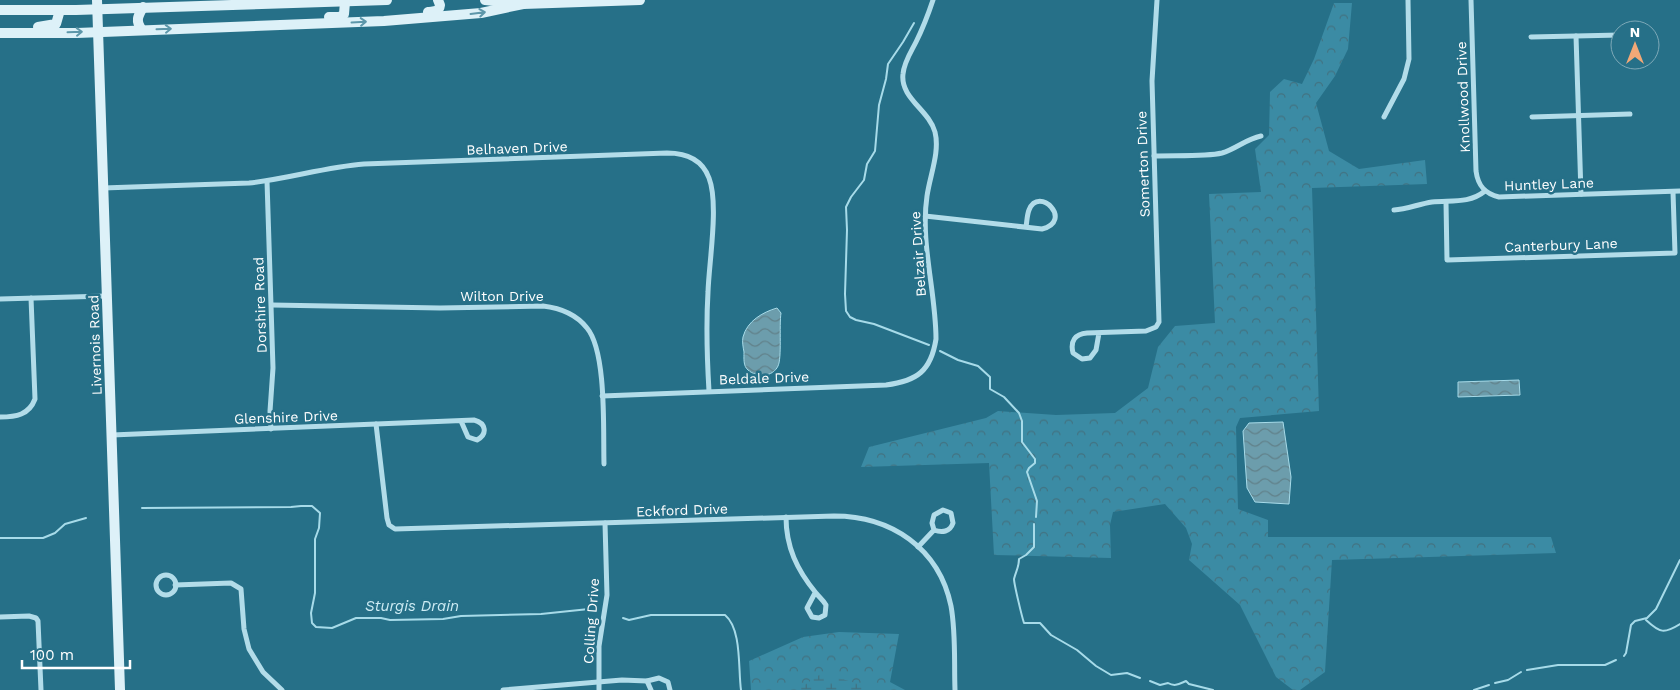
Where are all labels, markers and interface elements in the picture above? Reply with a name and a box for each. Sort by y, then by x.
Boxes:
one-way arrow [470,8,486,18]
one-way arrow [351,17,367,27]
north arrow [1610,20,1660,70]
one-way arrow [156,24,172,34]
text: N [1630,24,1640,40]
one-way arrow [67,28,83,37]
street label: Knollwood Drive [1453,41,1473,153]
street label: Somerton Drive [1133,110,1153,218]
street label: Belhaven Drive [466,138,568,158]
street label: Huntley Lane [1504,174,1594,194]
street label: Belzair Drive [907,211,929,297]
street label: Canterbury Lane [1504,235,1618,255]
street label: Dorshire Road [250,257,270,353]
street label: Wilton Drive [460,288,544,304]
street label: Livernois Road [85,295,105,395]
street label: Beldale Drive [719,368,809,388]
street label: Glenshire Drive [234,407,338,427]
street label: Eckford Drive [636,500,728,520]
street label: Colling Drive [580,578,602,664]
water label: Sturgis Drain [365,597,459,615]
scale bar [22,638,130,670]
text: 100 m [30,646,74,664]

